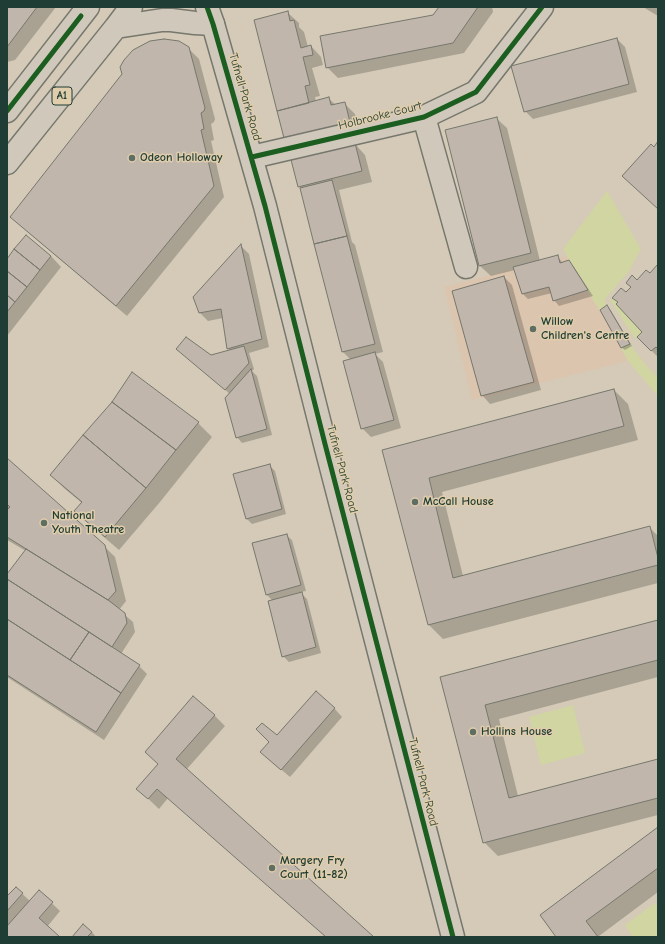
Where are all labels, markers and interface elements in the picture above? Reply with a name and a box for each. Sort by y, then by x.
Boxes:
street label: Tufnell Park Road [226,51,264,143]
road number: A1 [52,87,72,105]
street label: Holbrooke Court [337,99,423,133]
place label: Odeon Holloway [140,151,222,165]
marker: Odeon Holloway [127,153,137,163]
place label: Willow Children's Centre [541,315,629,343]
marker: Willow Children's Centre [528,324,538,334]
street label: Tufnell Park Road [323,423,361,515]
place label: McCall House [423,495,494,509]
marker: McCall House [410,497,420,507]
place label: National Youth Theatre [52,509,124,537]
marker: National Youth Theatre [39,518,49,528]
place label: Hollins House [481,725,552,739]
marker: Hollins House [468,727,478,737]
street label: Tufnell Park Road [405,736,441,828]
place label: Margery Fry Court (11-82) [280,854,348,882]
marker: Margery Fry Court (11-82) [267,863,277,873]

